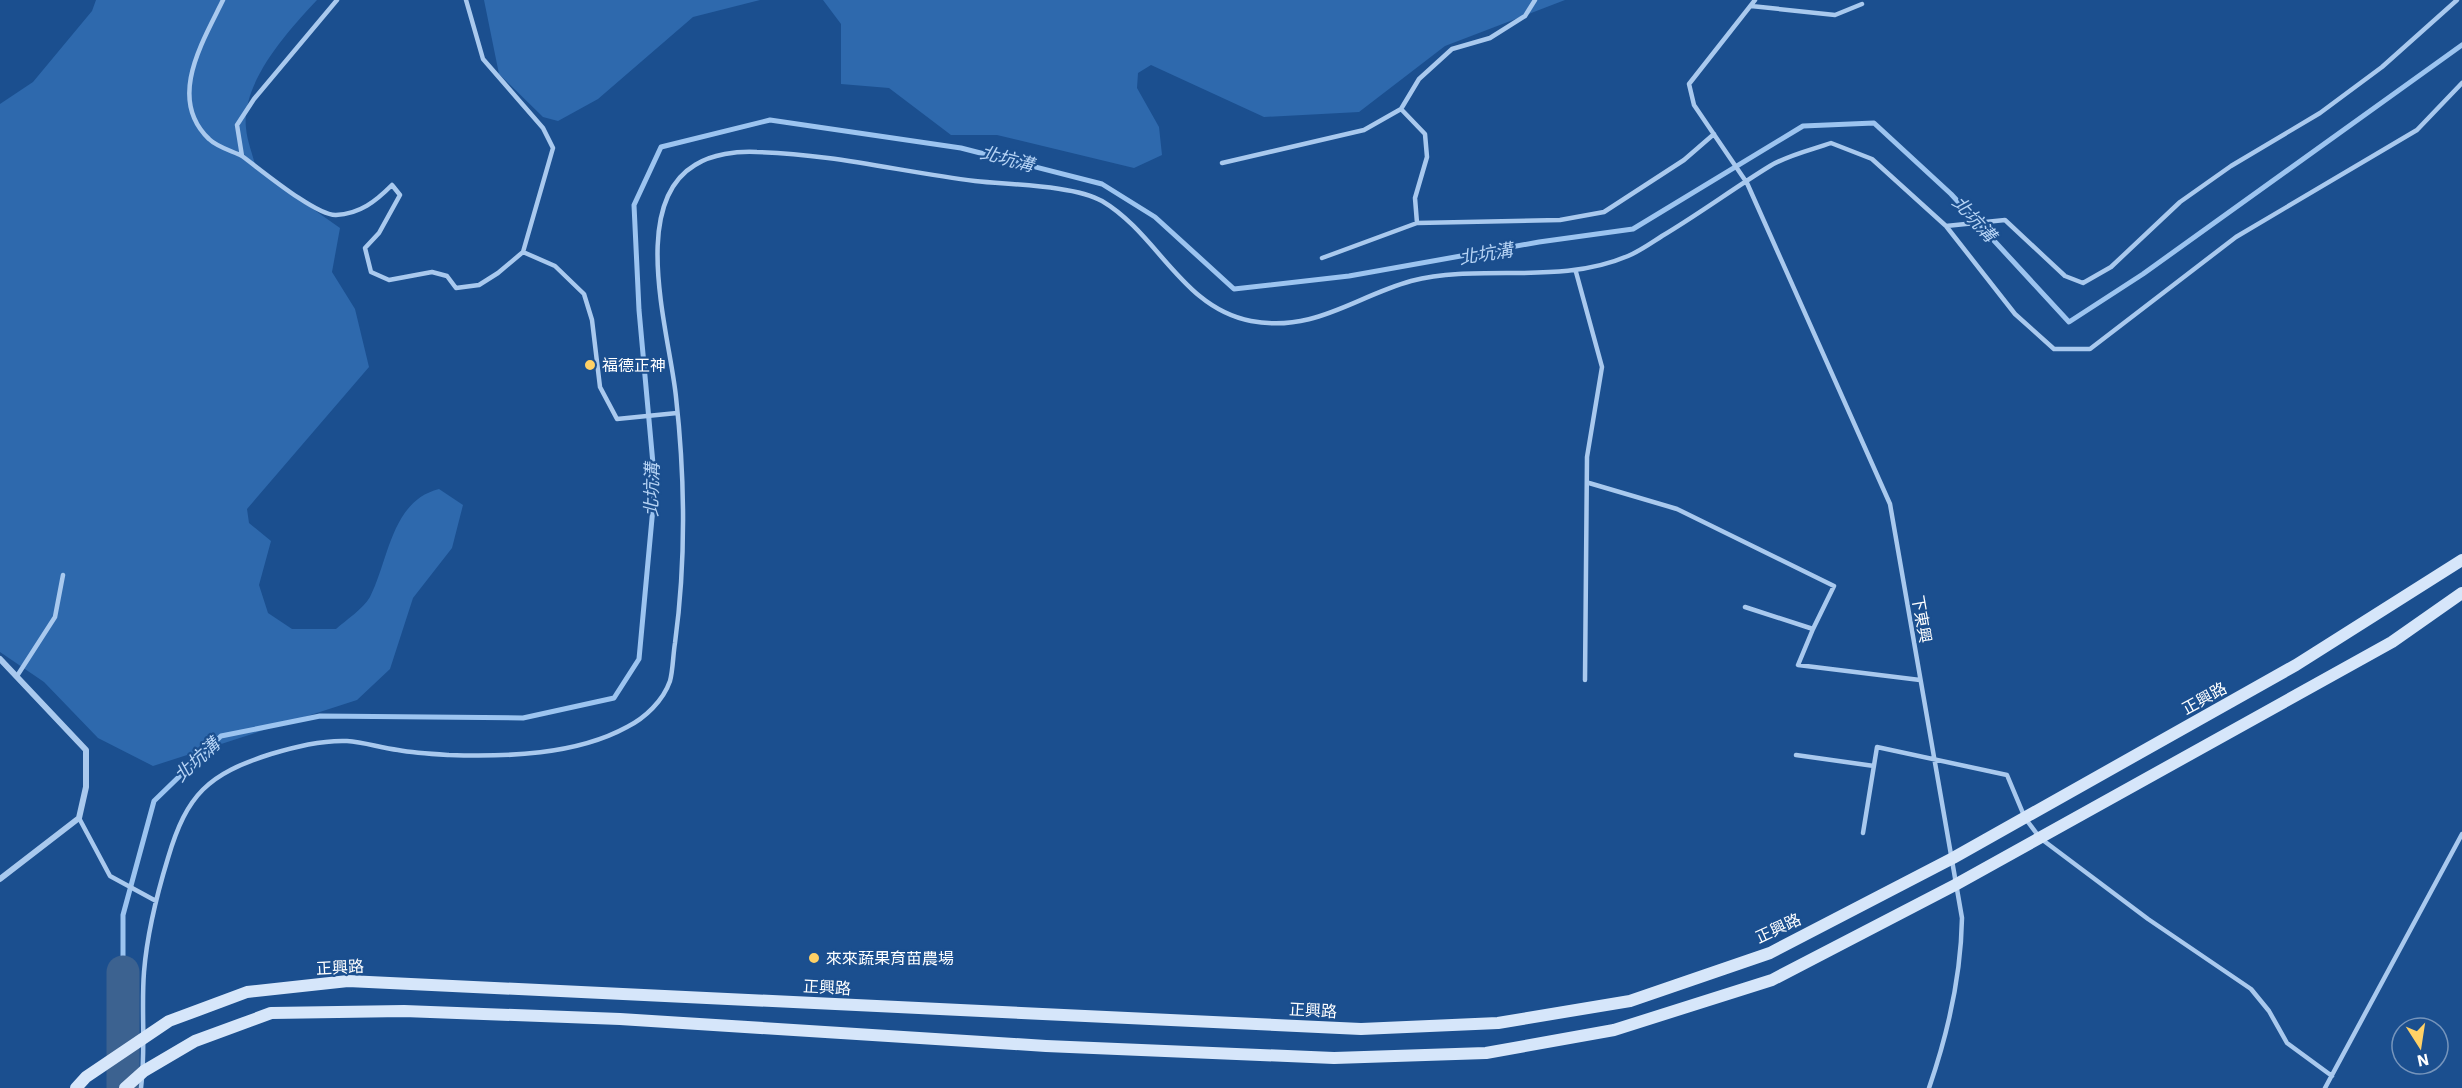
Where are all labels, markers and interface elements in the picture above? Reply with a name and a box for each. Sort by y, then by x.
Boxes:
water label: 北坑溝 [978,140,1039,177]
water label: 北坑溝 [1948,191,2003,248]
water label: 北坑溝 [1457,237,1517,269]
place label: 福德正神 [602,355,666,375]
marker: 福德正神 [583,358,597,372]
water label: 北坑溝 [640,460,664,517]
street label: 下東興 [1908,594,1936,644]
street label: 正興路 [2178,678,2230,718]
water label: 北坑溝 [169,731,226,786]
street label: 正興路 [1752,909,1804,947]
place label: 來來蔬果育苗農場 [826,948,954,968]
marker: 來來蔬果育苗農場 [807,951,821,965]
street label: 正興路 [316,956,364,978]
street label: 正興路 [803,976,851,998]
street label: 正興路 [1289,999,1337,1021]
north arrow [2390,1016,2450,1076]
text: N [2415,1050,2431,1072]

